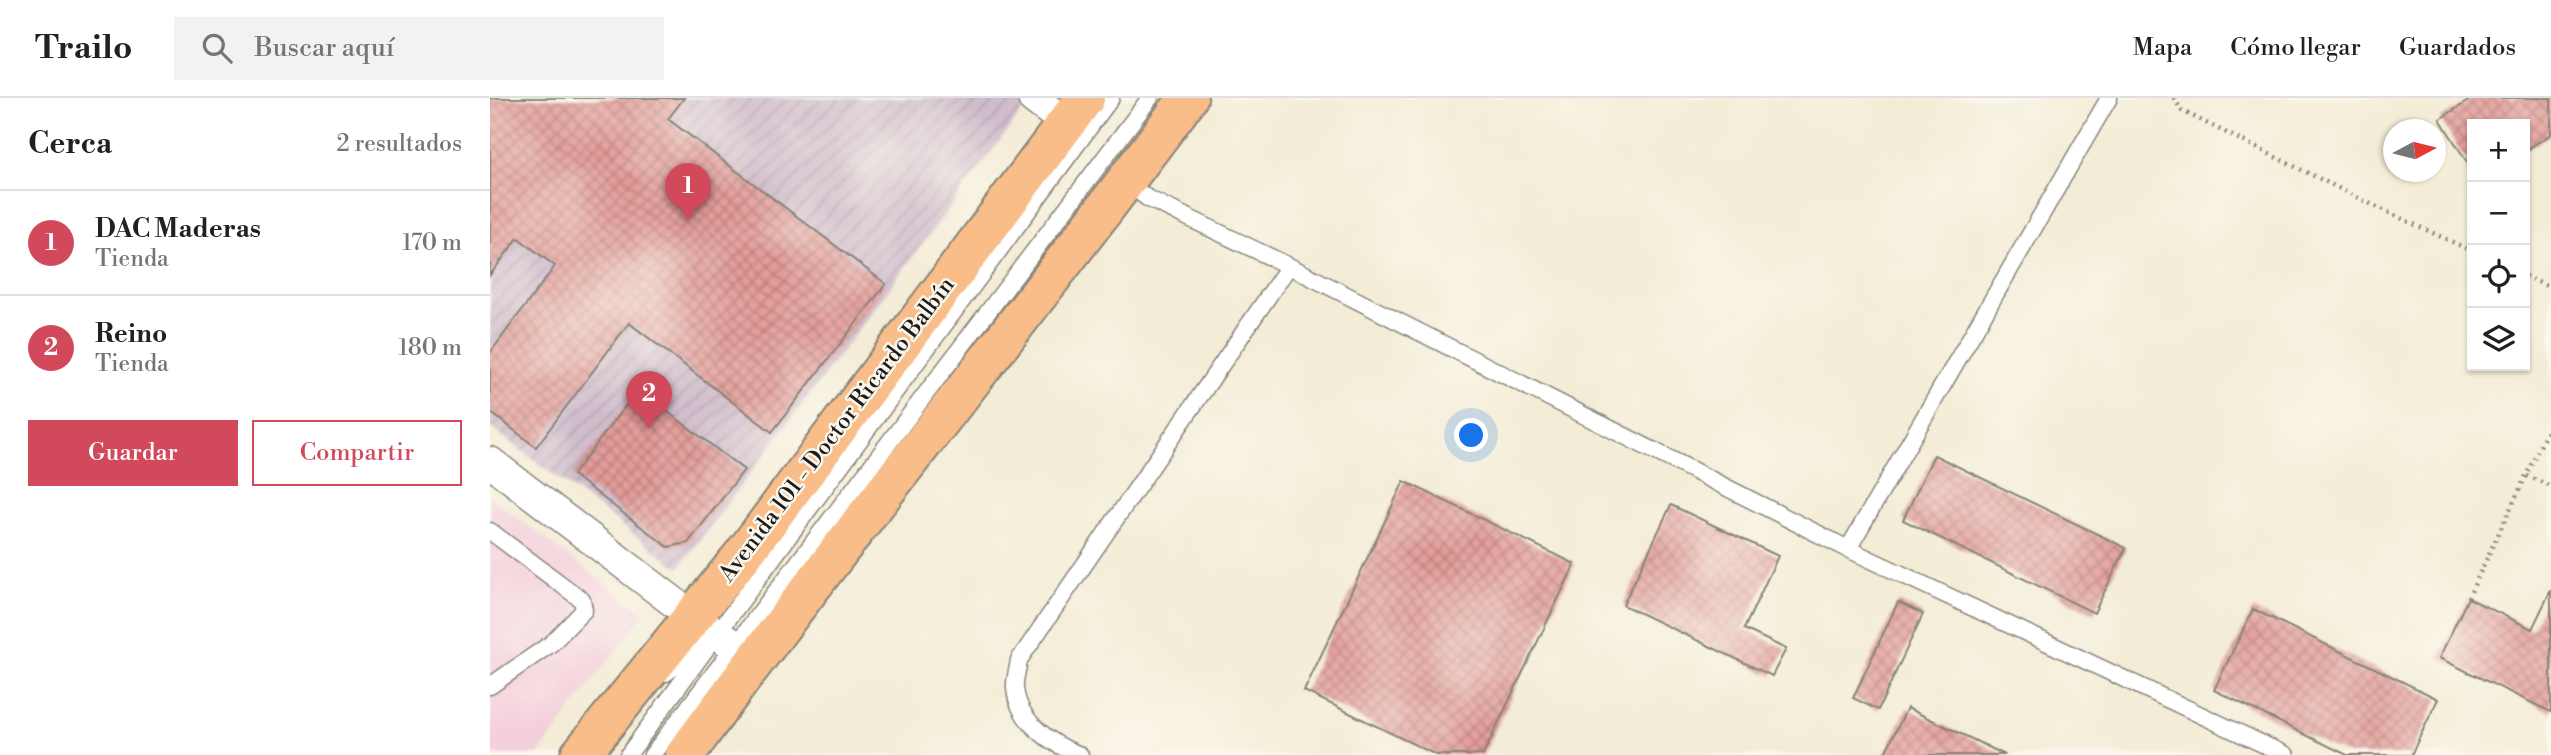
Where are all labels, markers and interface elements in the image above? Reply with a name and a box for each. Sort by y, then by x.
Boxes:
search box [174,17,664,80]
text: Trailo [35,28,132,69]
icon: search [198,29,236,67]
text: Buscar aquí [254,32,394,64]
text: Mapa [2133,33,2192,63]
text: Cómo llegar [2230,33,2361,63]
text: Guardados [2399,33,2516,63]
north arrow [2383,119,2446,182]
map controls [2467,119,2530,371]
button: + [2467,119,2530,182]
text: Cerca [28,125,112,163]
text: 2 resultados [337,130,462,158]
pin: 1 [665,163,711,221]
button: − [2467,182,2530,245]
text: DAC Maderas [95,213,261,245]
text: 1 [45,229,57,257]
text: 170 m [402,229,462,257]
text: Tienda [95,245,169,273]
button: locate [2467,245,2530,308]
street label: Avenida 101 - Doctor Ricardo Balbín [712,271,961,588]
button: layers [2467,308,2530,371]
text: Reino [95,318,167,350]
text: 2 [44,334,58,362]
text: 180 m [398,334,462,362]
text: Tienda [95,350,169,378]
pin: 2 [626,371,672,429]
your location [1454,418,1488,452]
button: Guardar [28,420,238,486]
button: Compartir [252,420,462,486]

